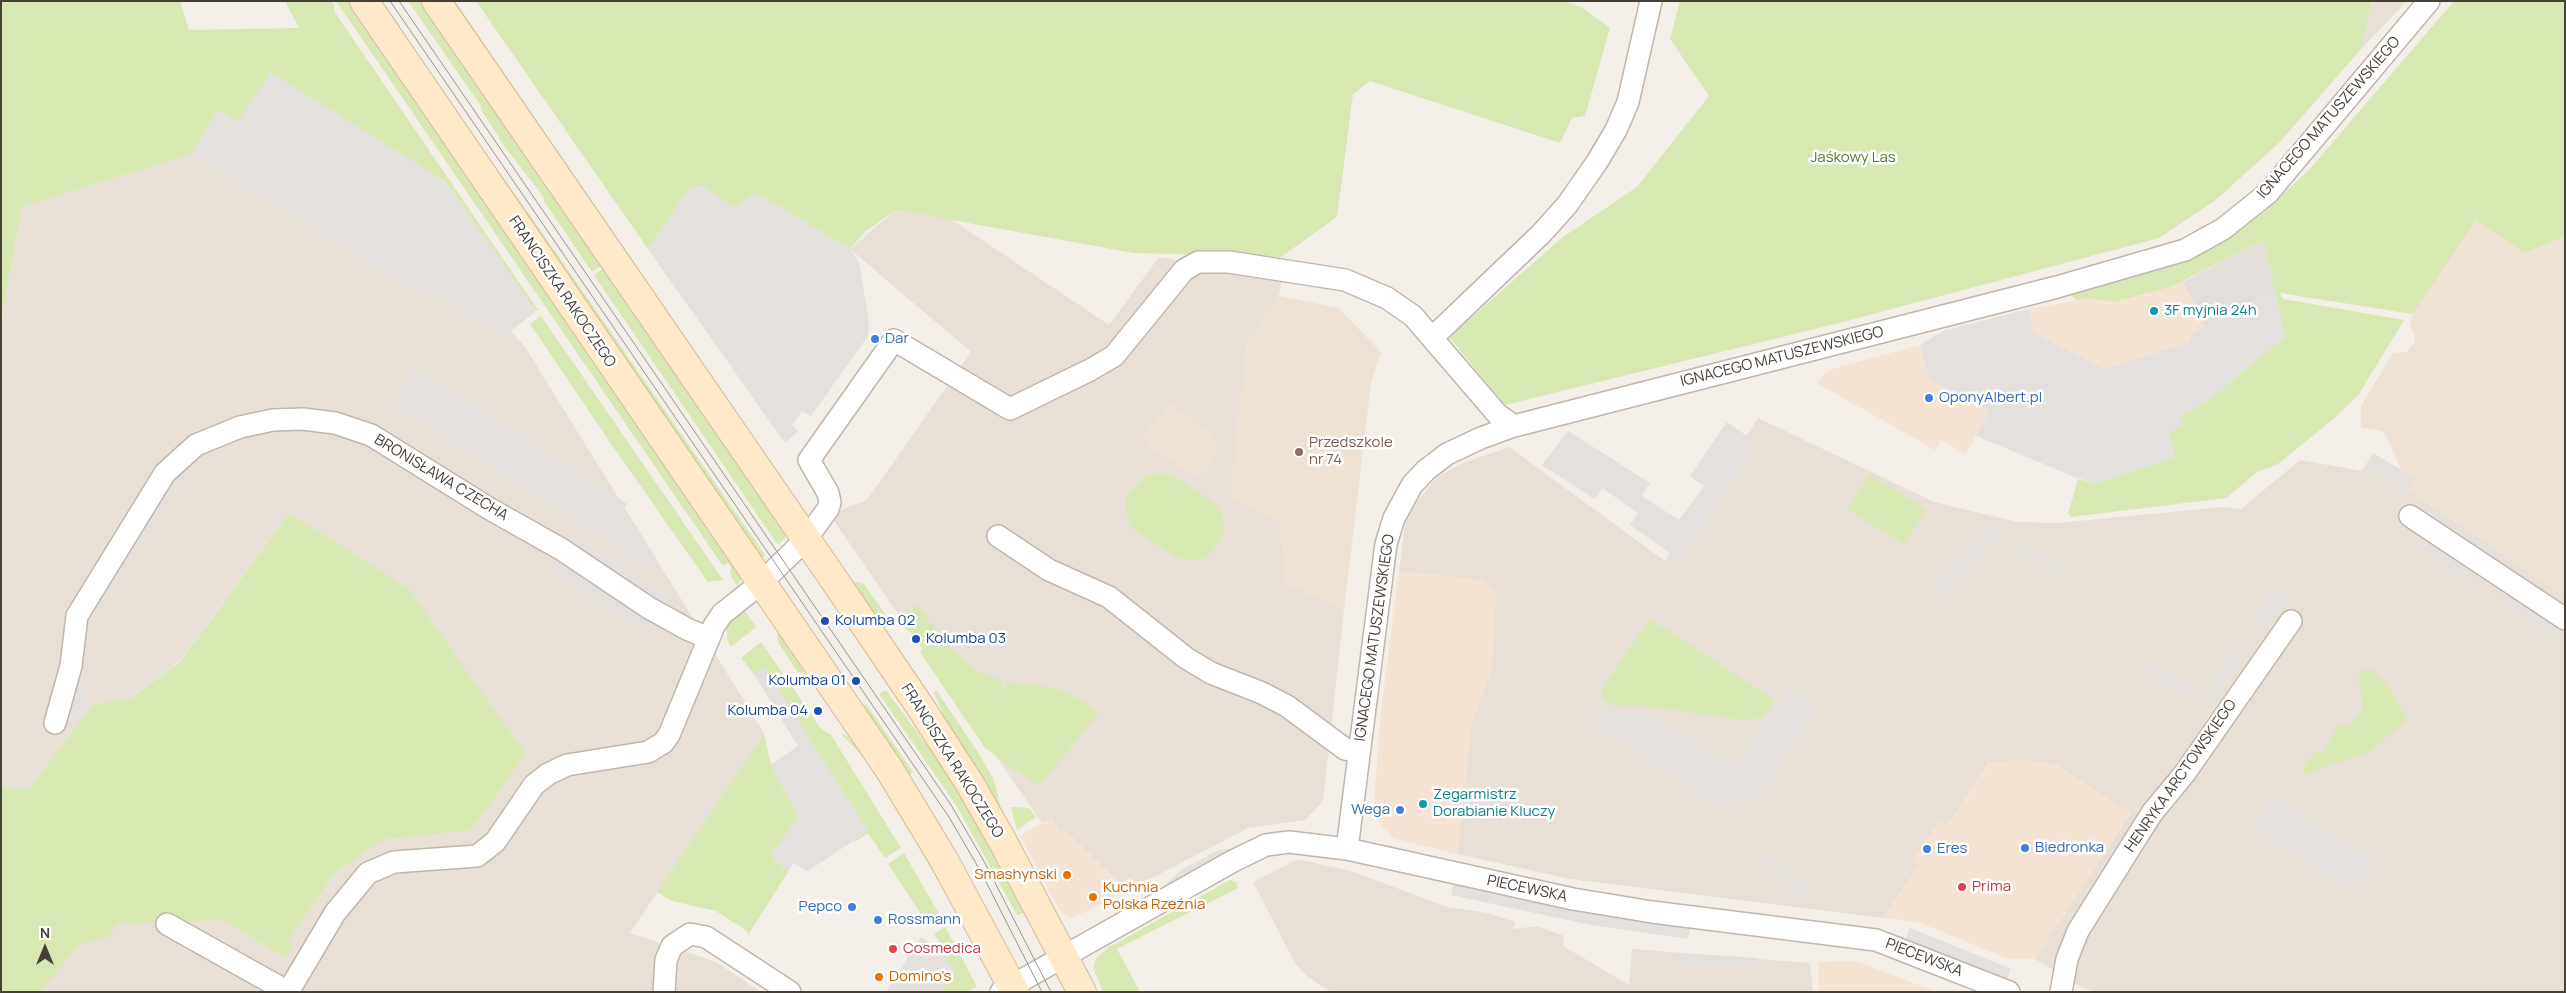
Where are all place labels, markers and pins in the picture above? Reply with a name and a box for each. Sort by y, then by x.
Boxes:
place label: 3F myjnia 24h [2164,302,2257,320]
marker: 3F myjnia 24h [2148,305,2160,317]
place label: Dar [885,330,909,348]
marker: Dar [869,333,881,345]
place label: OponyAlbert.pl [1939,389,2042,407]
marker: OponyAlbert.pl [1923,392,1935,404]
place label: Przedszkole nr 74 [1309,434,1393,469]
marker: Przedszkole nr 74 [1293,446,1305,458]
place label: Kolumba 02 [835,612,915,630]
marker: Kolumba 02 [819,615,831,627]
place label: Kolumba 03 [926,630,1006,648]
marker: Kolumba 03 [910,633,922,645]
place label: Kolumba 01 [768,672,846,690]
marker: Kolumba 01 [850,675,862,687]
place label: Kolumba 04 [727,702,808,720]
marker: Kolumba 04 [812,705,824,717]
place label: Zegarmistrz Dorabianie Kluczy [1433,786,1556,821]
marker: Zegarmistrz Dorabianie Kluczy [1417,798,1429,810]
place label: Wega [1351,801,1390,819]
marker: Wega [1394,804,1406,816]
place label: Biedronka [2035,839,2104,857]
place label: Eres [1937,840,1967,858]
marker: Biedronka [2019,842,2031,854]
marker: Eres [1921,843,1933,855]
place label: Smashynski [974,866,1057,884]
marker: Smashynski [1061,869,1073,881]
place label: Prima [1972,878,2011,896]
place label: Kuchnia Polska Rzeźnia [1103,879,1205,914]
marker: Prima [1956,881,1968,893]
marker: Kuchnia Polska Rzeźnia [1087,891,1099,903]
place label: Pepco [799,898,842,916]
marker: Pepco [846,901,858,913]
place label: Rossmann [888,911,961,929]
marker: Rossmann [872,914,884,926]
place label: Cosmedica [903,940,981,958]
marker: Cosmedica [887,943,899,955]
place label: Domino's [889,968,951,986]
marker: Domino's [873,971,885,983]

